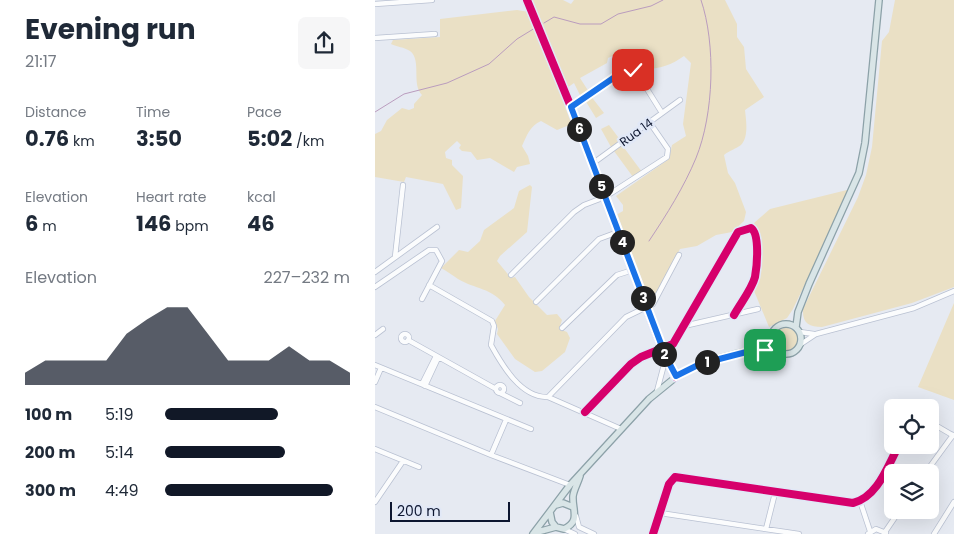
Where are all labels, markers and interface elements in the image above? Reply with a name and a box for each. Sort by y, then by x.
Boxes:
text: Evening run [25,10,196,49]
button: share [298,17,350,69]
pin [612,49,654,91]
text: 21:17 [25,50,57,73]
icon: check [619,56,647,84]
text: Distance [25,102,86,122]
text: Time [136,102,170,122]
text: Pace [247,102,282,122]
street label: Rua 14 [616,114,657,150]
pin: 6 [567,116,591,142]
text: 6 [575,119,584,139]
text: 0.76 [25,124,69,153]
text: 3:50 [136,124,182,153]
text: 5:02 [247,124,292,153]
text: km [69,131,95,151]
text: /km [292,131,324,151]
pin: 5 [589,174,613,198]
text: 5 [597,176,606,196]
text: Elevation [25,187,88,207]
text: Heart rate [136,187,206,207]
text: kcal [247,187,276,207]
text: 6 [25,209,38,238]
text: 146 [136,209,172,238]
text: 46 [247,209,275,238]
text: m [38,216,57,236]
text: bpm [172,216,209,236]
pin: 4 [609,230,635,254]
text: 4 [618,232,627,252]
text: Elevation [25,266,97,289]
text: 227–232 m [263,266,350,289]
pin: 3 [631,286,655,310]
text: 3 [639,288,648,308]
pin [744,329,786,371]
icon: arrive [751,336,779,364]
pin: 2 [651,342,677,366]
text: 2 [661,344,669,364]
pin: 1 [695,350,719,374]
text: 1 [705,352,710,372]
map controls [884,399,939,519]
button: locate [884,399,939,454]
text: 100 m [25,403,72,426]
text: 5:19 [105,403,134,426]
text: 200 m [25,441,75,464]
text: 5:14 [105,441,134,464]
button: layers [884,464,939,519]
text: 300 m [25,479,76,502]
text: 4:49 [105,479,139,502]
scale bar [390,499,510,522]
text: 200 m [397,501,441,521]

